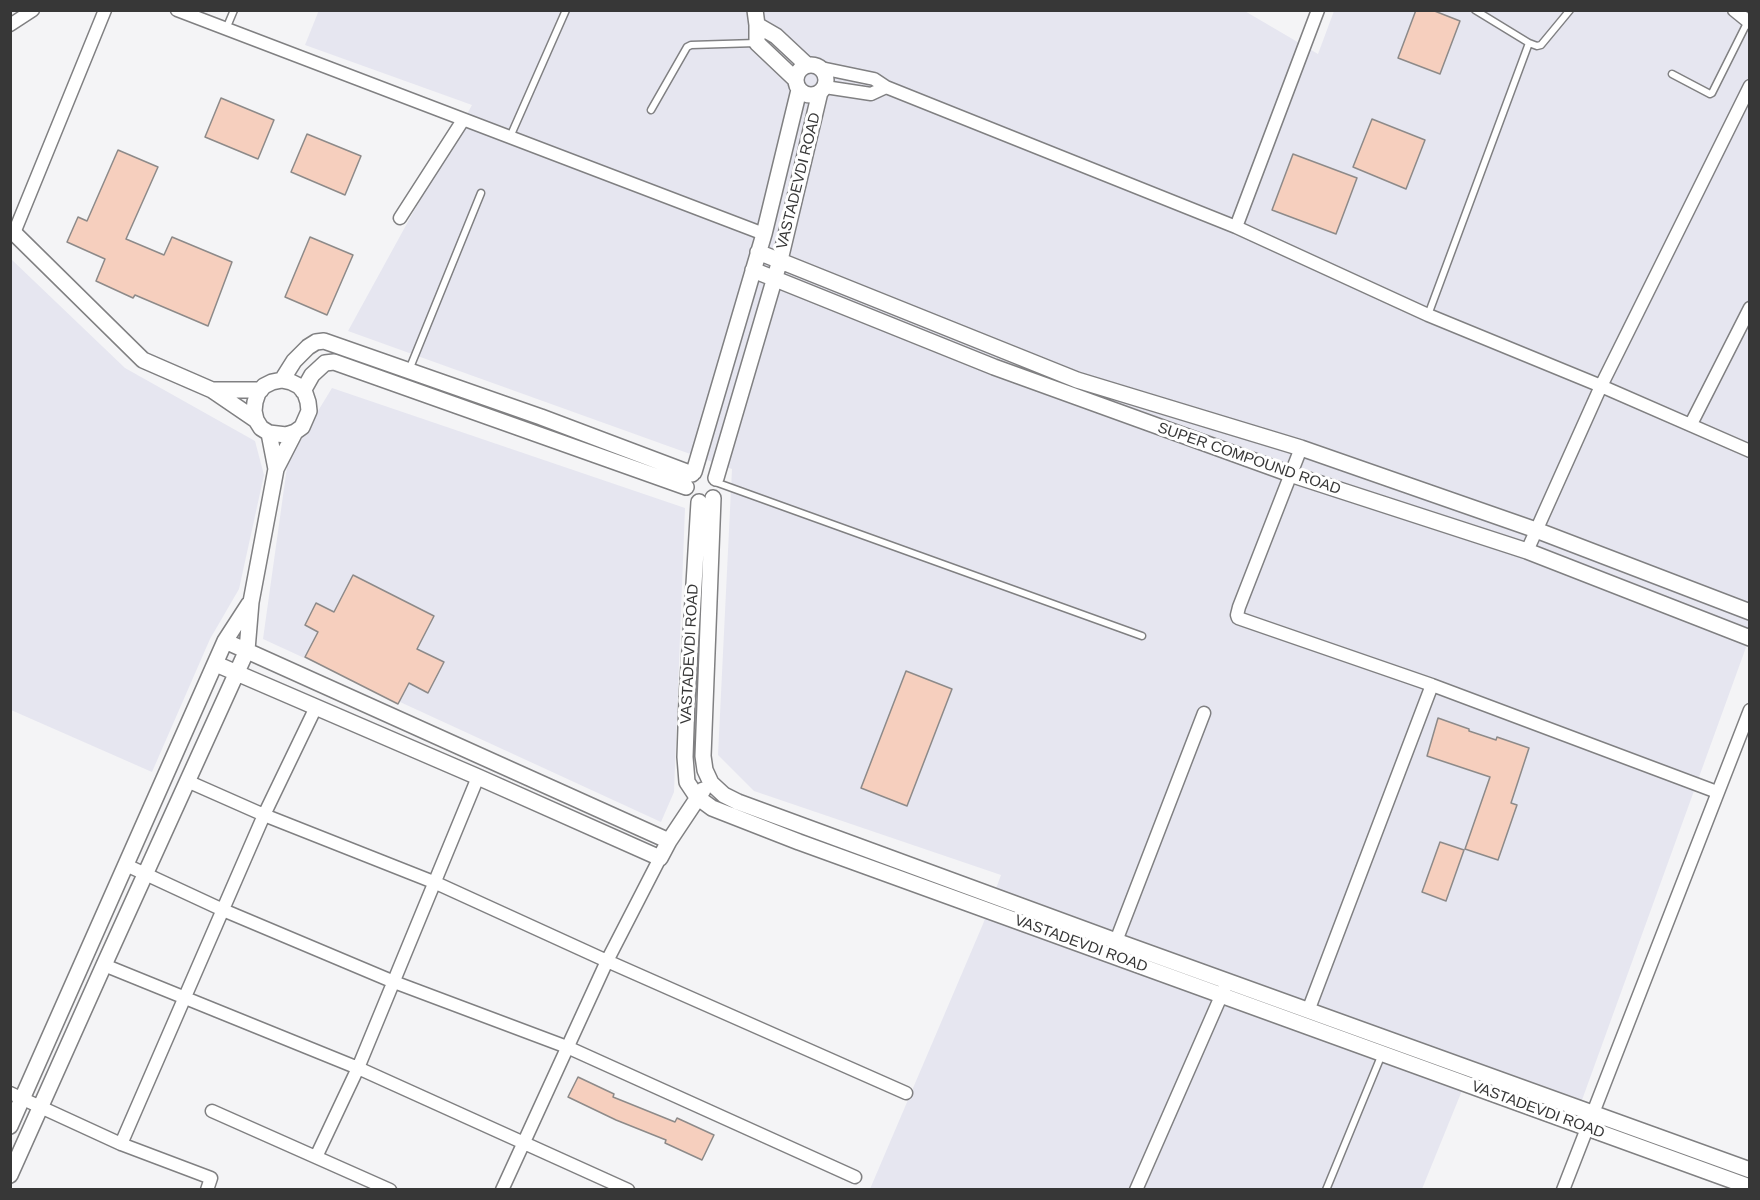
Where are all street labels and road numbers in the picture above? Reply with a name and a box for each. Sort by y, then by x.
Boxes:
street label: VASTADEVDI ROAD [773,111,825,251]
street label: SUPER COMPOUND ROAD [1155,419,1343,499]
street label: VASTADEVDI ROAD [677,583,703,725]
street label: VASTADEVDI ROAD [1012,912,1150,976]
street label: VASTADEVDI ROAD [1469,1078,1607,1142]

